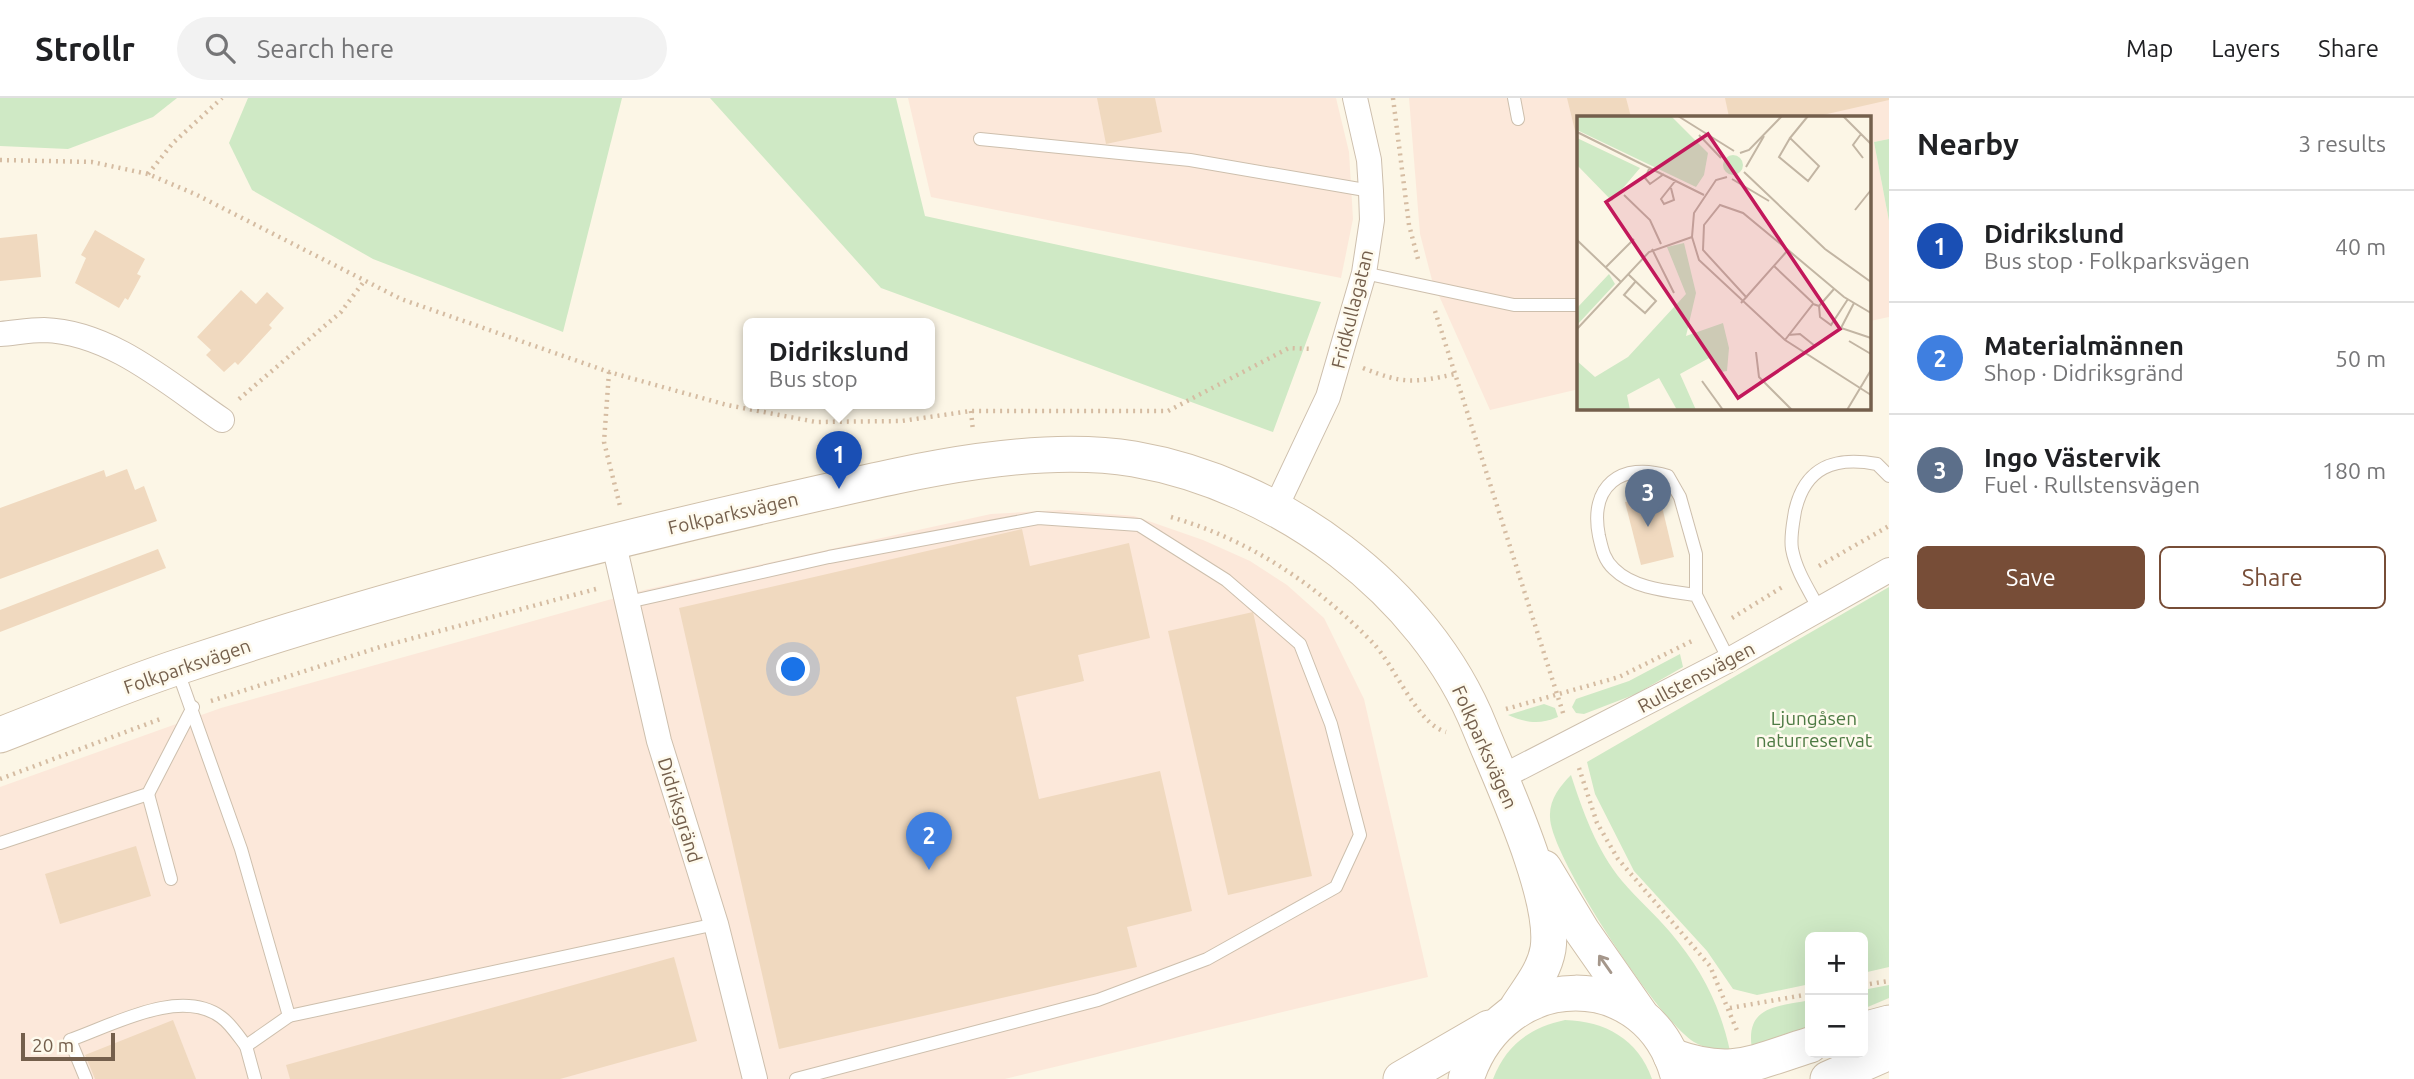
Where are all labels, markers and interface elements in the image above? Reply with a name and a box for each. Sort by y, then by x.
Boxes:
search box [177,17,667,80]
icon: search [201,29,239,67]
text: Strollr [35,30,135,67]
text: Search here [257,34,394,63]
text: Map [2126,35,2173,62]
text: Layers [2211,35,2280,62]
text: Share [2318,35,2379,62]
inset map [1577,116,1871,410]
text: Nearby [1917,127,2019,161]
text: 3 results [2298,131,2386,156]
text: Didrikslund [1984,219,2124,248]
text: 1 [1934,234,1946,259]
text: 40 m [2335,234,2386,259]
street label: Fridkullagatan [1327,247,1377,371]
text: Bus stop · Folkparksvägen [1984,248,2250,273]
popup [743,318,935,409]
text: Materialmännen [1984,331,2184,360]
text: Didrikslund [769,337,909,366]
text: 2 [1934,346,1946,371]
text: 50 m [2335,346,2386,371]
text: Shop · Didriksgränd [1984,360,2184,385]
text: Bus stop [769,366,858,391]
pin: 1 [816,431,862,489]
text: Ingo Västervik [1984,443,2161,472]
text: 3 [1934,458,1946,483]
text: 180 m [2322,458,2386,483]
pin: 3 [1625,469,1671,527]
text: Fuel · Rullstensvägen [1984,472,2200,497]
street label: Folkparksvägen [666,487,800,539]
button: Save [1917,546,2145,609]
button: Share [2159,546,2386,609]
street label: Folkparksvägen [121,634,253,698]
street label: Rullstensvägen [1634,637,1758,717]
your location [776,652,810,686]
street label: Folkparksvägen [1448,682,1522,812]
park label: Ljungåsen naturreservat [1756,707,1873,751]
street label: Didriksgränd [654,755,706,865]
pin: 2 [906,812,952,870]
map controls [1805,932,1868,1058]
button: + [1805,932,1868,995]
one-way arrow [1598,955,1612,974]
button: − [1805,995,1868,1058]
scale bar [21,1030,116,1062]
text: 20 m [32,1034,74,1056]

